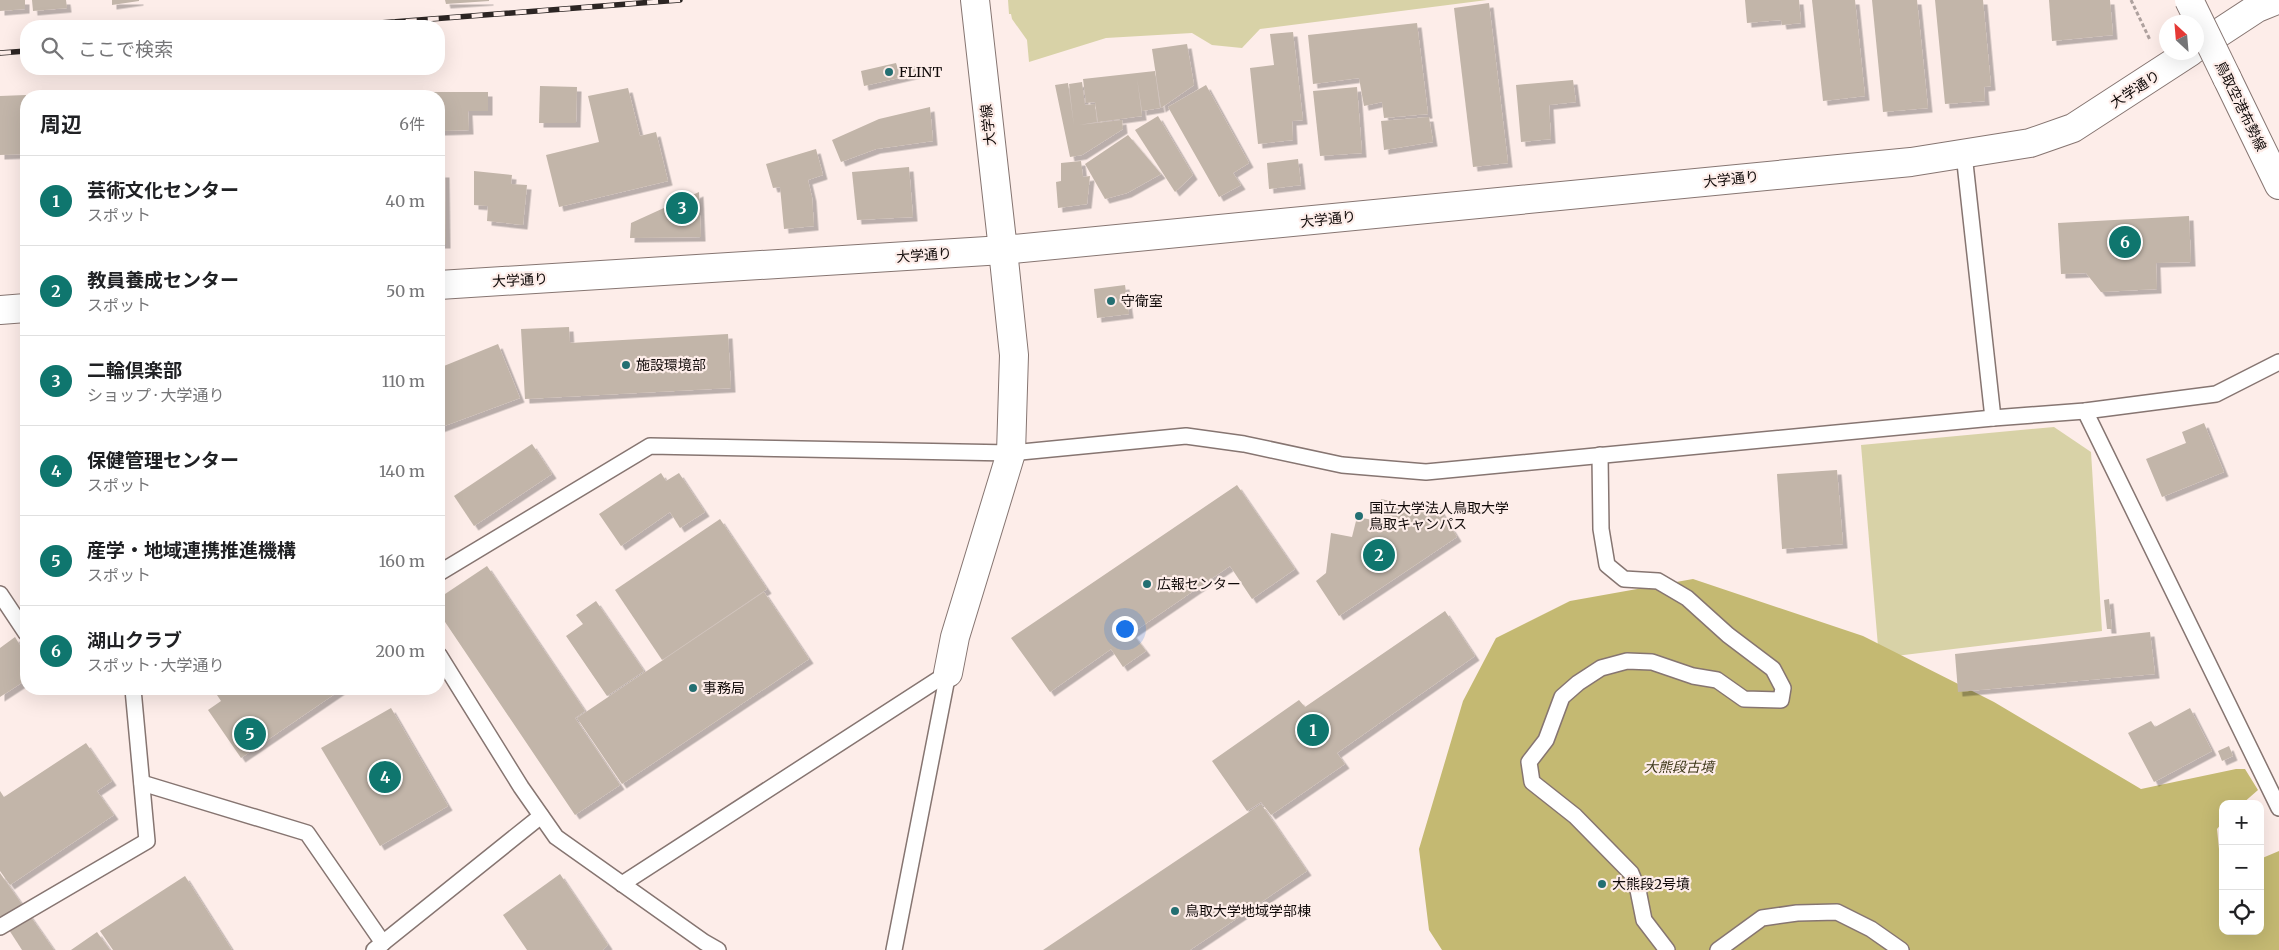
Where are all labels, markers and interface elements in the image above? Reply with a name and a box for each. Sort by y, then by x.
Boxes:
north arrow [2159,15,2204,60]
search box [20,20,445,75]
icon: search [38,34,66,62]
text: ここで検索 [78,37,173,61]
street label: 鳥取空港布勢線 [2211,58,2271,154]
place label: FLINT [899,63,942,81]
marker: FLINT [883,66,895,78]
street label: 大学通り [2107,66,2163,112]
street label: 大学線 [977,103,999,147]
text: 周辺 [40,111,82,138]
text: 6件 [399,114,425,134]
street label: 大学通り [1702,167,1760,191]
text: 芸術文化センター [87,178,239,202]
pin: 3 [666,189,698,227]
text: 1 [52,191,60,211]
text: 40 m [385,191,425,211]
text: スポット [87,205,151,225]
street label: 大学通り [1299,207,1357,231]
pin: 6 [2109,223,2141,261]
street label: 大学通り [895,244,953,266]
text: 教員養成センター [87,268,239,292]
street label: 大学通り [492,270,548,290]
text: 2 [51,281,61,301]
text: 50 m [386,281,425,301]
place label: 守衛室 [1121,292,1163,310]
text: スポット [87,295,151,315]
marker: 守衛室 [1105,295,1117,307]
place label: 施設環境部 [636,356,706,374]
text: 二輪倶楽部 [87,358,182,382]
marker: 施設環境部 [620,359,632,371]
text: 3 [51,371,61,391]
text: 110 m [382,371,425,391]
text: ショップ · 大学通り [87,385,224,405]
text: 保健管理センター [87,448,239,472]
text: 4 [51,461,61,481]
text: 140 m [379,461,425,481]
text: スポット [87,475,151,495]
place label: 国立大学法人鳥取大学 鳥取キャンパス [1369,499,1509,533]
marker: 国立大学法人鳥取大学 鳥取キャンパス [1353,510,1365,522]
pin: 2 [1363,536,1395,574]
text: 産学・地域連携推進機構 [87,538,296,562]
text: 5 [51,551,61,571]
text: 160 m [379,551,425,571]
text: スポット [87,565,151,585]
place label: 広報センター [1157,575,1241,593]
marker: 広報センター [1141,578,1153,590]
your location [1112,616,1138,642]
text: 湖山クラブ [87,628,182,652]
text: 6 [51,641,61,661]
text: 200 m [375,641,425,661]
text: スポット · 大学通り [87,655,224,675]
place label: 事務局 [703,679,745,697]
marker: 事務局 [687,682,699,694]
pin: 1 [1297,711,1329,749]
pin: 5 [234,715,266,753]
pin: 4 [369,758,401,796]
park label: 大熊段古墳 [1644,758,1716,776]
map controls [2219,800,2264,935]
button: + [2219,800,2264,845]
button: − [2219,845,2264,890]
place label: 大熊段2号墳 [1612,875,1690,893]
marker: 大熊段2号墳 [1596,878,1608,890]
button: locate [2219,890,2264,935]
place label: 鳥取大学地域学部棟 [1185,902,1311,920]
marker: 鳥取大学地域学部棟 [1169,905,1181,917]

